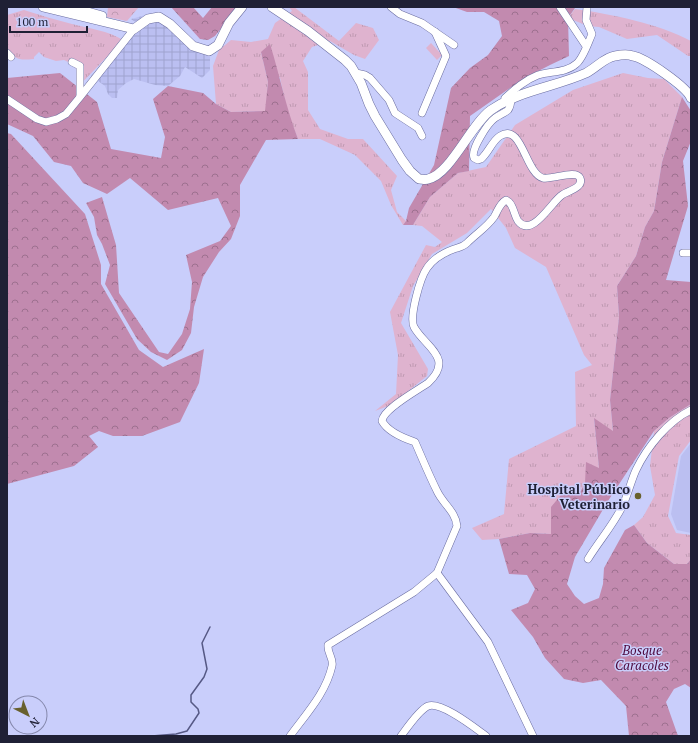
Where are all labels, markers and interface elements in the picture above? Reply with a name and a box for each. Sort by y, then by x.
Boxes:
scale bar [10,8,87,34]
text: 100 m [16,14,49,29]
place label: Hospital Público Veterinario [527,480,630,513]
marker: Hospital Público Veterinario [633,491,643,501]
park label: Bosque Caracoles [615,641,670,674]
north arrow [8,695,48,735]
text: N [26,714,42,731]

